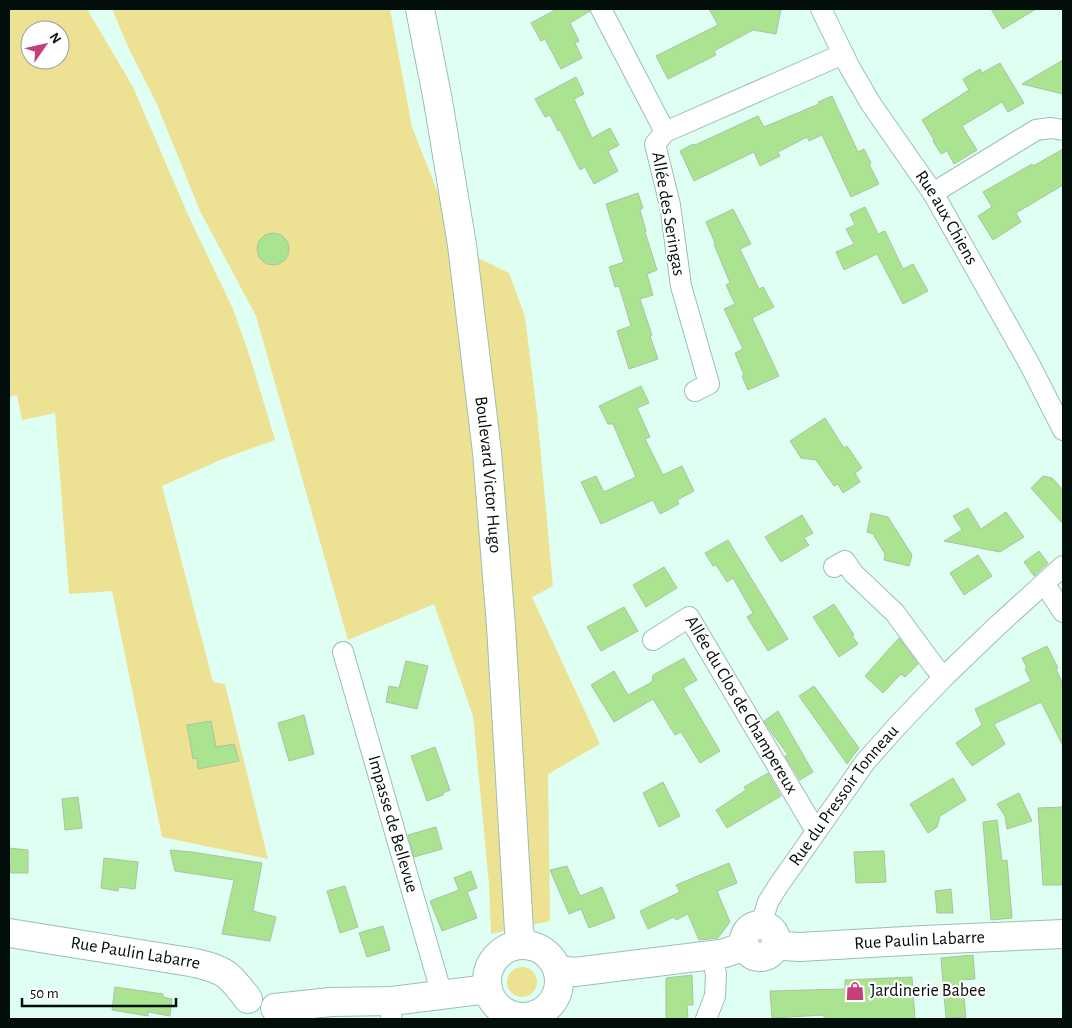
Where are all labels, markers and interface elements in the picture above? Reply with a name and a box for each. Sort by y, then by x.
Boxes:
north arrow [20,20,70,70]
text: N [46,30,63,46]
street label: Allée des Seringas [648,151,688,277]
street label: Rue aux Chiens [911,168,981,268]
street label: Boulevard Victor Hugo [471,395,504,554]
street label: Allée du Clos de Champereux [682,613,801,797]
street label: Rue du Pressoir Tonneau [786,722,902,869]
street label: Impasse de Bellevue [364,753,421,895]
street label: Rue Paulin Labarre [854,928,985,953]
street label: Rue Paulin Labarre [69,934,202,973]
scale bar [22,976,176,1008]
shop icon: Jardinerie Babee [844,980,866,1002]
place label: Jardinerie Babee [870,982,986,1000]
text: 50 m [30,986,59,1001]

